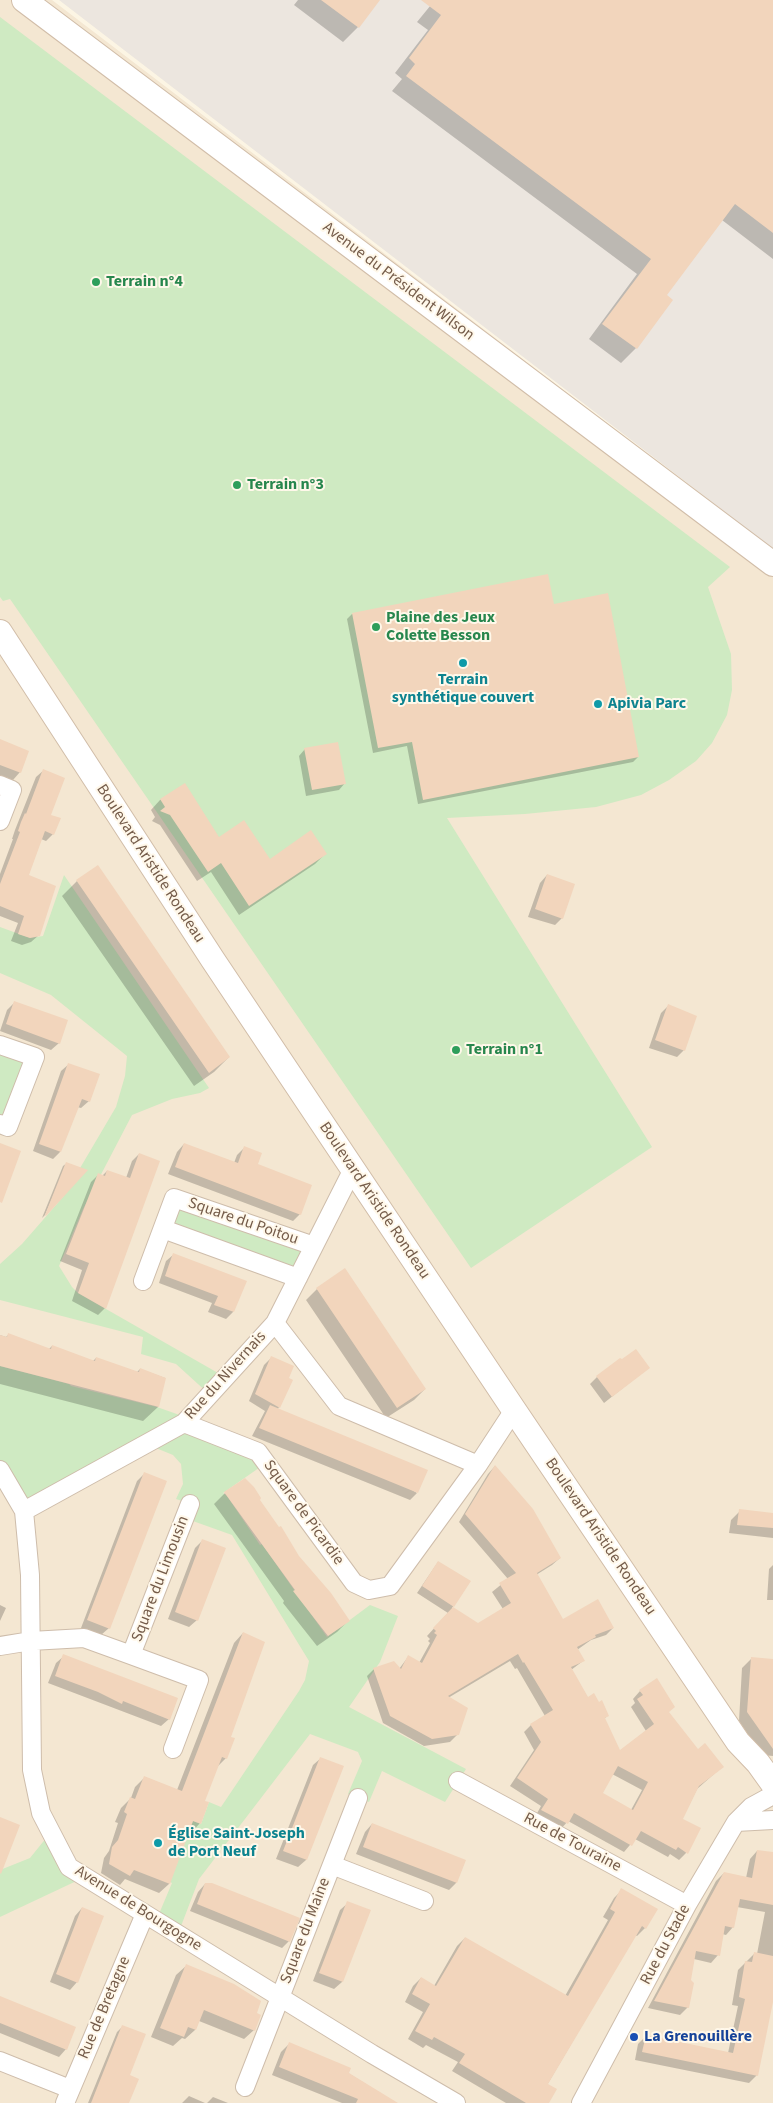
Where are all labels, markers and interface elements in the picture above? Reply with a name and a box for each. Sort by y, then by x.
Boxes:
street label: Avenue du Président Wilson [318,219,478,345]
place label: Terrain n°4 [106,272,183,292]
marker: Terrain n°4 [90,276,102,288]
place label: Terrain n°3 [247,475,324,495]
marker: Terrain n°3 [231,479,243,491]
place label: Plaine des Jeux Colette Besson [386,608,495,646]
marker: Plaine des Jeux Colette Besson [370,621,382,633]
marker: Terrain synthétique couvert [457,657,469,669]
place label: Terrain synthétique couvert [392,670,534,708]
place label: Apivia Parc [608,694,686,714]
marker: Apivia Parc [592,698,604,710]
street label: Boulevard Aristide Rondeau [92,781,208,947]
place label: Terrain n°1 [466,1040,543,1060]
marker: Terrain n°1 [450,1044,462,1056]
street label: Boulevard Aristide Rondeau [314,1119,434,1283]
street label: Square du Poitou [185,1194,301,1250]
street label: Rue du Nivernais [181,1328,271,1424]
street label: Boulevard Aristide Rondeau [540,1455,660,1619]
street label: Square de Picardie [258,1457,348,1569]
street label: Square du Limousin [128,1513,194,1645]
street label: Rue de Touraine [520,1809,624,1877]
place label: Église Saint-Joseph de Port Neuf [168,1824,305,1862]
marker: Église Saint-Joseph de Port Neuf [152,1837,164,1849]
street label: Avenue de Bourgogne [71,1862,205,1956]
street label: Square du Maine [277,1875,335,1987]
street label: Rue du Stade [637,1902,695,1988]
street label: Rue de Bretagne [75,1954,135,2062]
place label: La Grenouillère [644,2027,752,2047]
marker: La Grenouillère [628,2031,640,2043]

